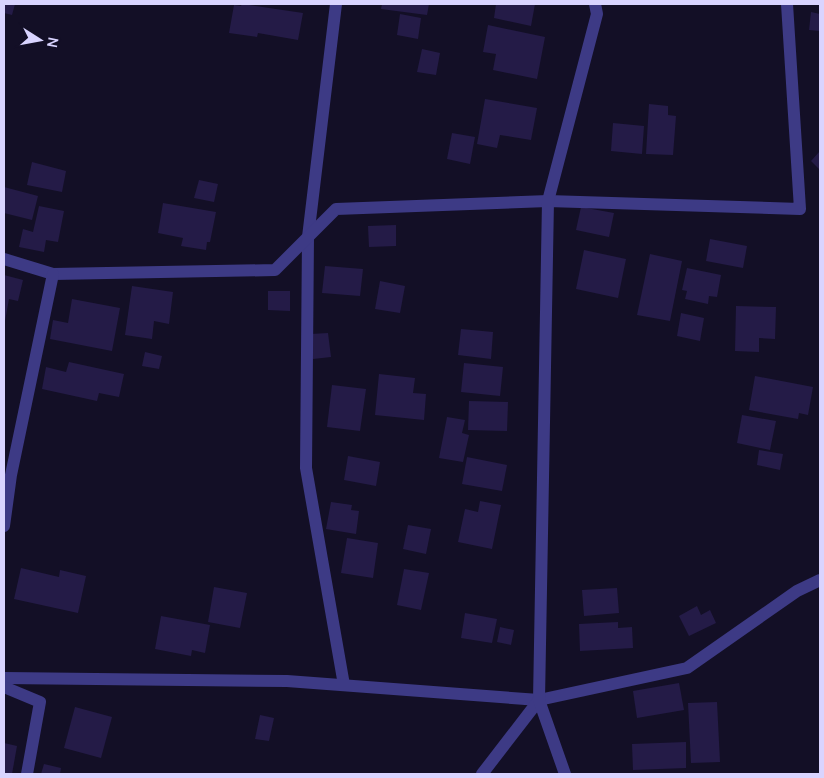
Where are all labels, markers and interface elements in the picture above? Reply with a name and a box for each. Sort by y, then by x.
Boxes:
north arrow [15,15,65,65]
text: N [43,36,64,49]

